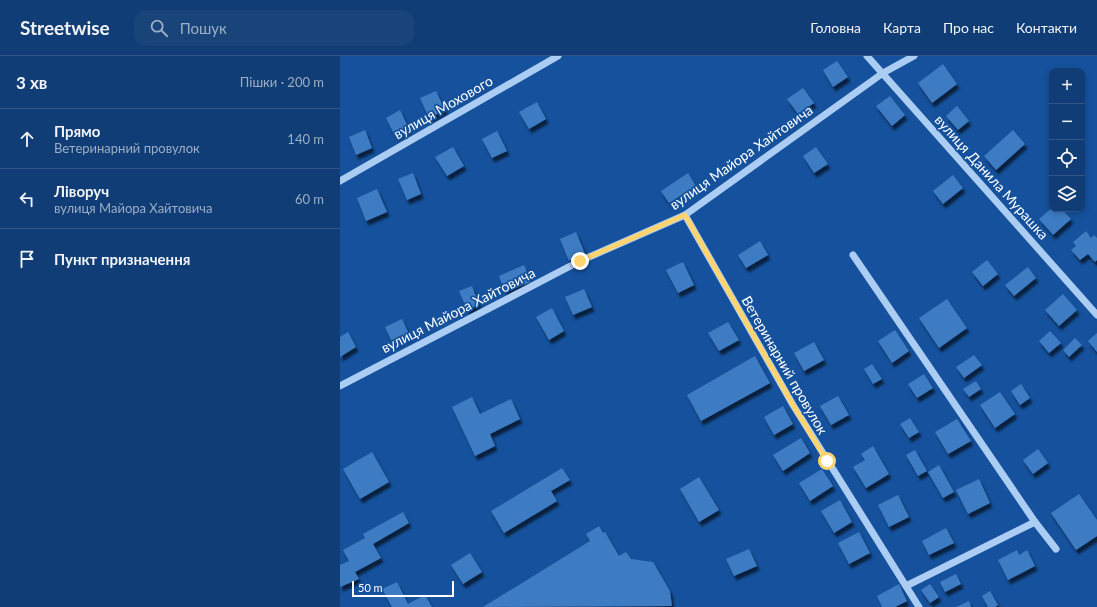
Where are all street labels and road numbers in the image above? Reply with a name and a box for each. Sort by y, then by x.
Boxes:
street label: вулиця Мохового [390,72,496,142]
street label: вулиця Майора Хайтовича [666,101,816,213]
street label: вулиця Данила Мурашка [932,111,1052,243]
street label: вулиця Майора Хайтовича [378,264,538,356]
street label: Ветеринарний провулок [738,293,832,438]

